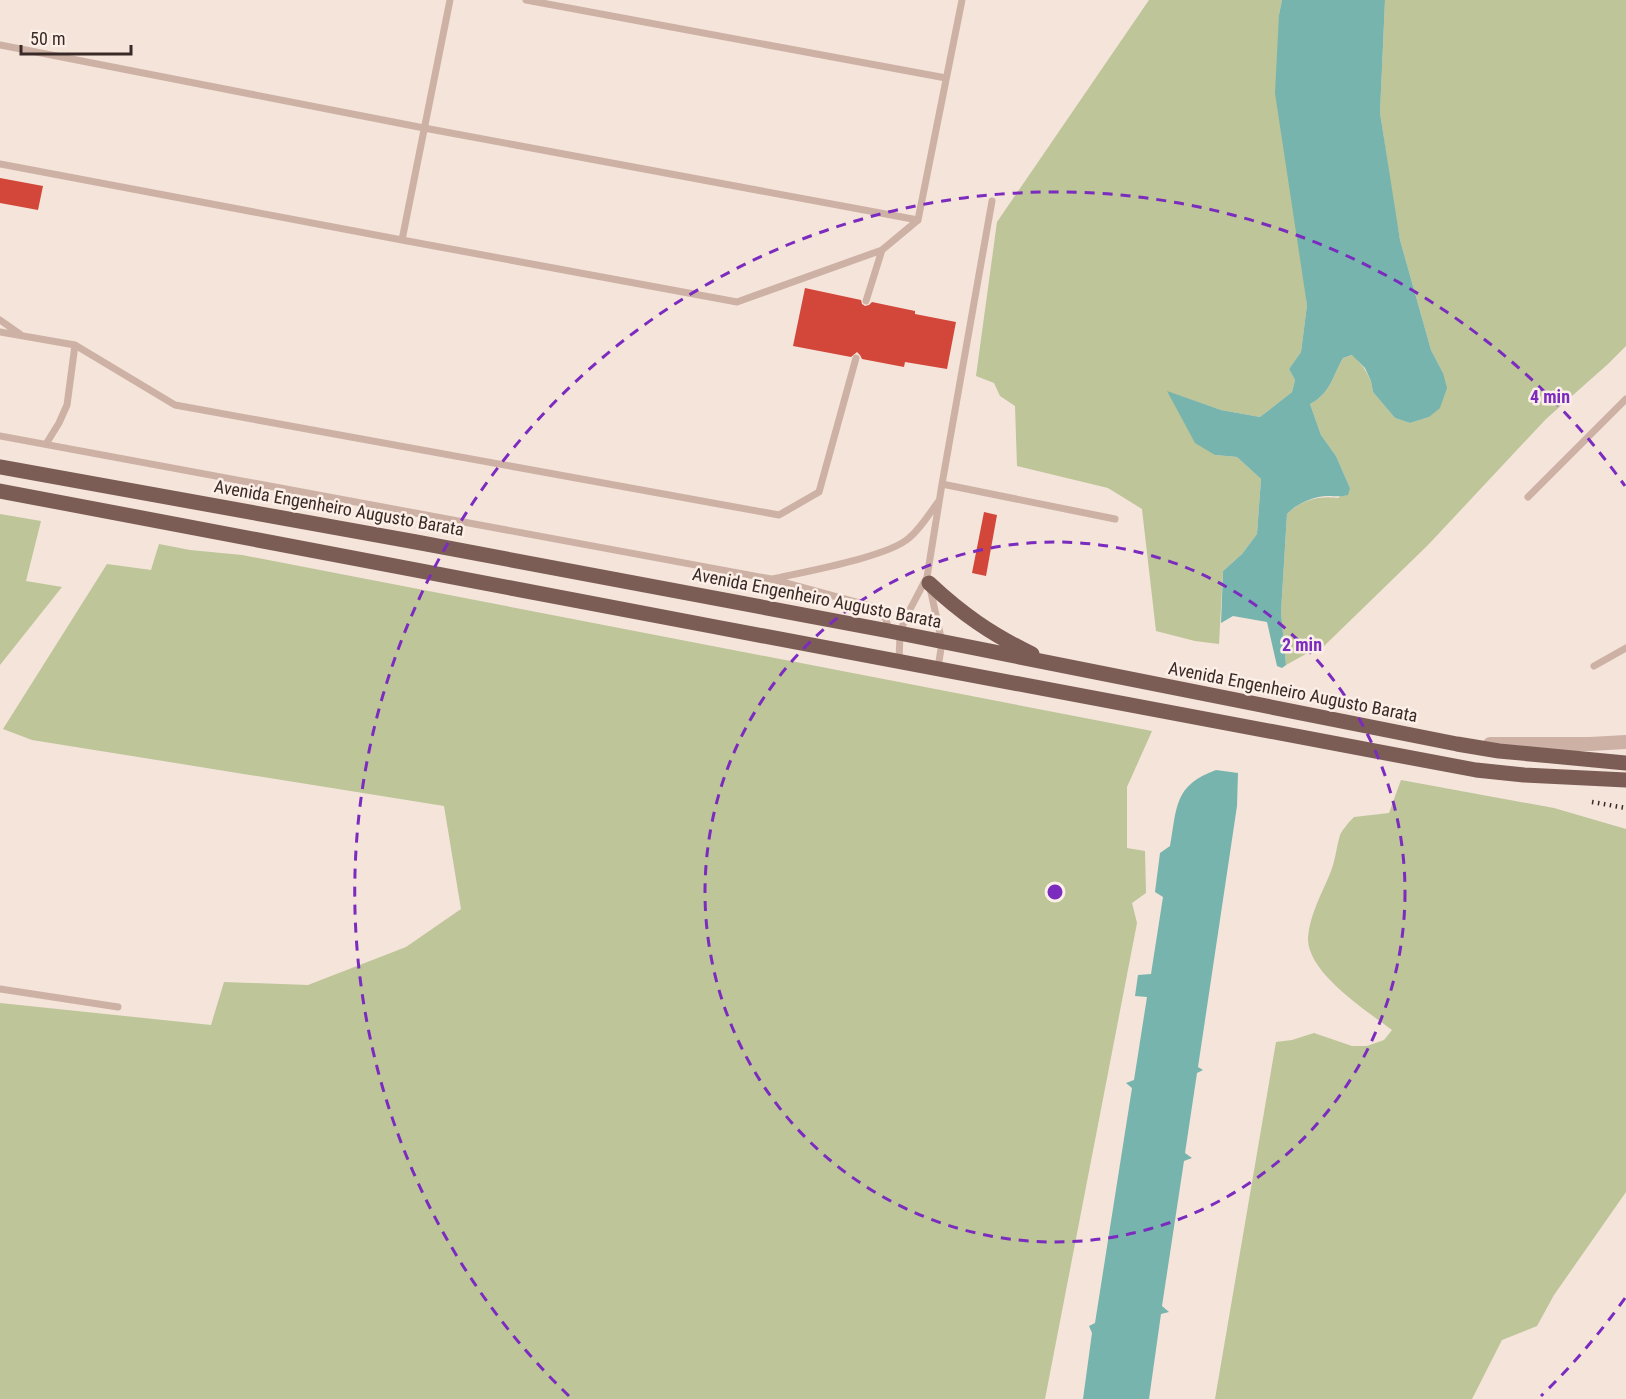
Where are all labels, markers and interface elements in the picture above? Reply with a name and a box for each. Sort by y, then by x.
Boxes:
scale bar [21,18,130,56]
text: 50 m [30,28,65,49]
text: 4 min [1530,386,1570,407]
street label: Avenida Engenheiro Augusto Barata [213,475,466,540]
street label: Avenida Engenheiro Augusto Barata [691,563,943,632]
text: 2 min [1282,634,1322,655]
street label: Avenida Engenheiro Augusto Barata [1167,657,1419,726]
centre of rings [1045,882,1065,902]

